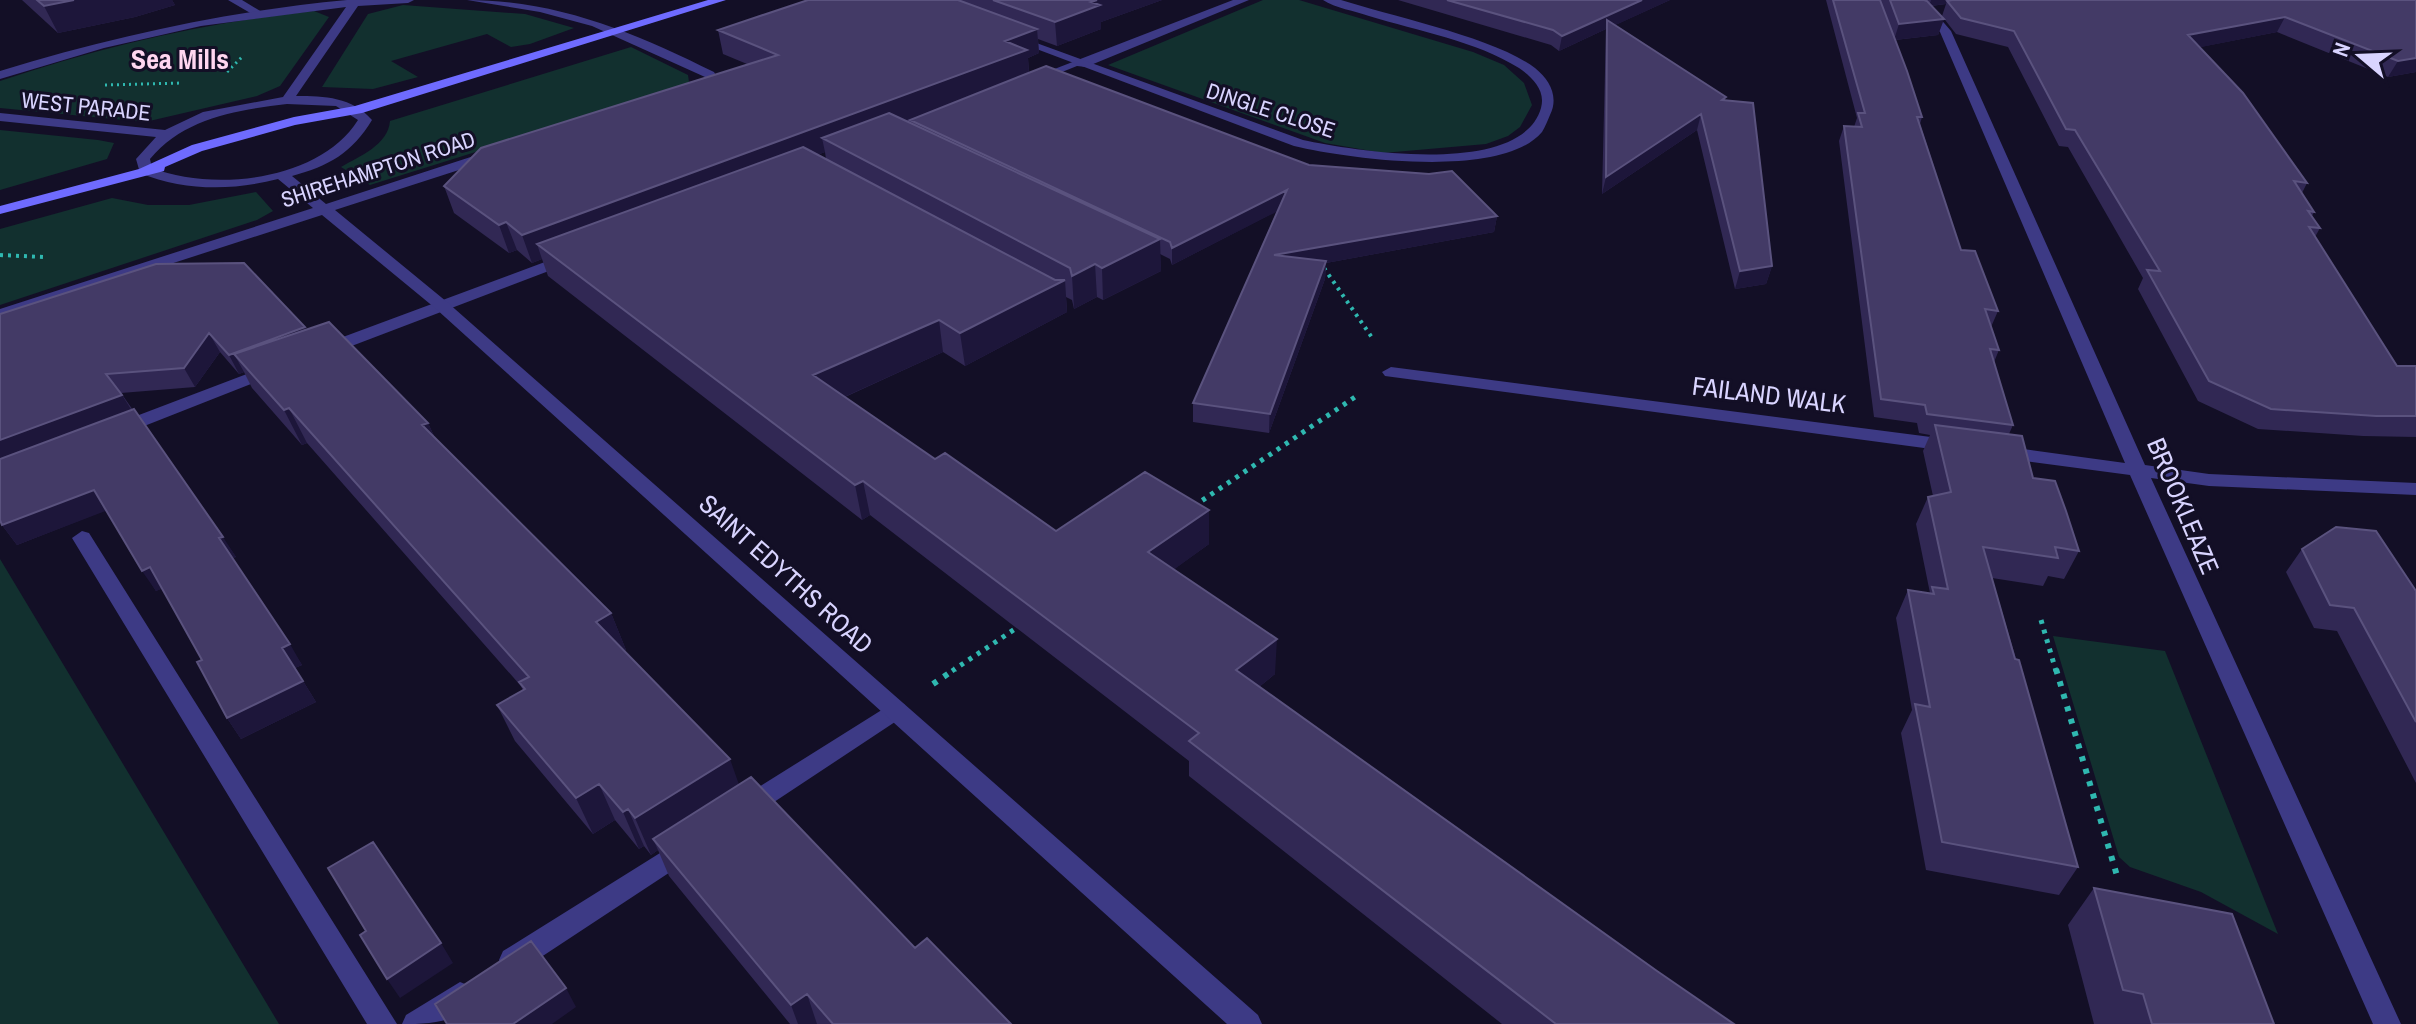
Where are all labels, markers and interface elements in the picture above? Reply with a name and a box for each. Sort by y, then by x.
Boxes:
north arrow [2320,16,2400,96]
text: N [2325,38,2357,61]
district label: Sea Mills [131,40,229,78]
street label: DINGLE CLOSE [1203,75,1339,145]
street label: WEST PARADE [20,84,152,128]
street label: SHIREHAMPTON ROAD [277,123,479,215]
street label: FAILAND WALK [1690,368,1848,421]
street label: BROOKLEAZE [2139,432,2228,579]
street label: SAINT EDYTHS ROAD [692,486,881,661]

